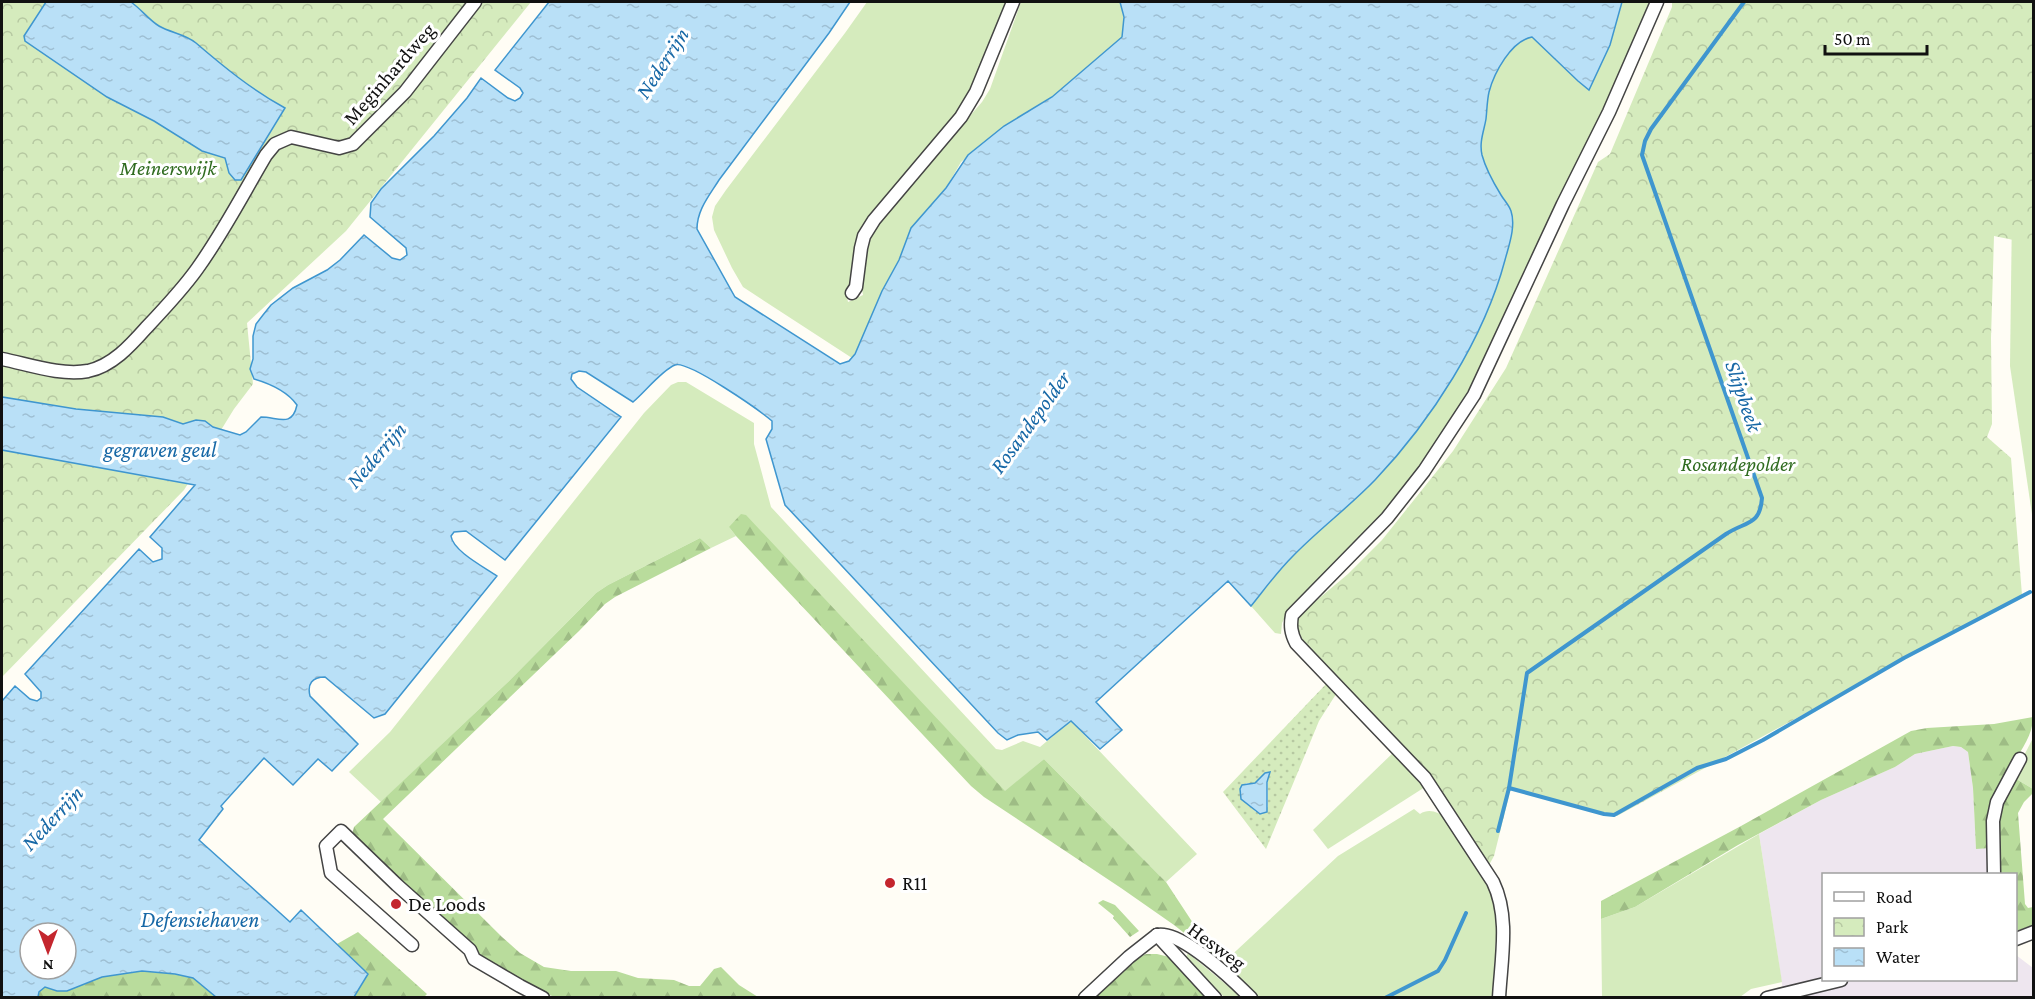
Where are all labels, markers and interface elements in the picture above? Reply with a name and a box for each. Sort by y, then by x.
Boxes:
street label: Meginhardweg [338,18,440,130]
scale bar [1825,18,1927,56]
water label: Nederrijn [630,23,695,104]
text: 50 m [1834,29,1871,49]
park label: Meinerswijk [119,156,217,180]
water label: Slijpbeek [1719,357,1768,437]
water label: Rosandepolder [985,365,1076,478]
water label: Nederrijn [341,417,412,494]
water label: gegraven geul [103,437,217,462]
park label: Rosandepolder [1681,452,1796,476]
water label: Nederrijn [16,780,89,856]
place label: R11 [902,871,928,895]
legend [1822,873,2017,981]
marker: R11 [883,876,897,890]
text: Road [1876,887,1913,907]
place label: De Loods [408,892,486,916]
marker: De Loods [389,897,403,911]
water label: Defensiehaven [141,907,259,932]
street label: Hesweg [1183,917,1251,975]
text: Park [1876,917,1908,937]
north arrow [18,921,78,981]
text: Water [1876,947,1921,967]
text: N [42,957,53,974]

